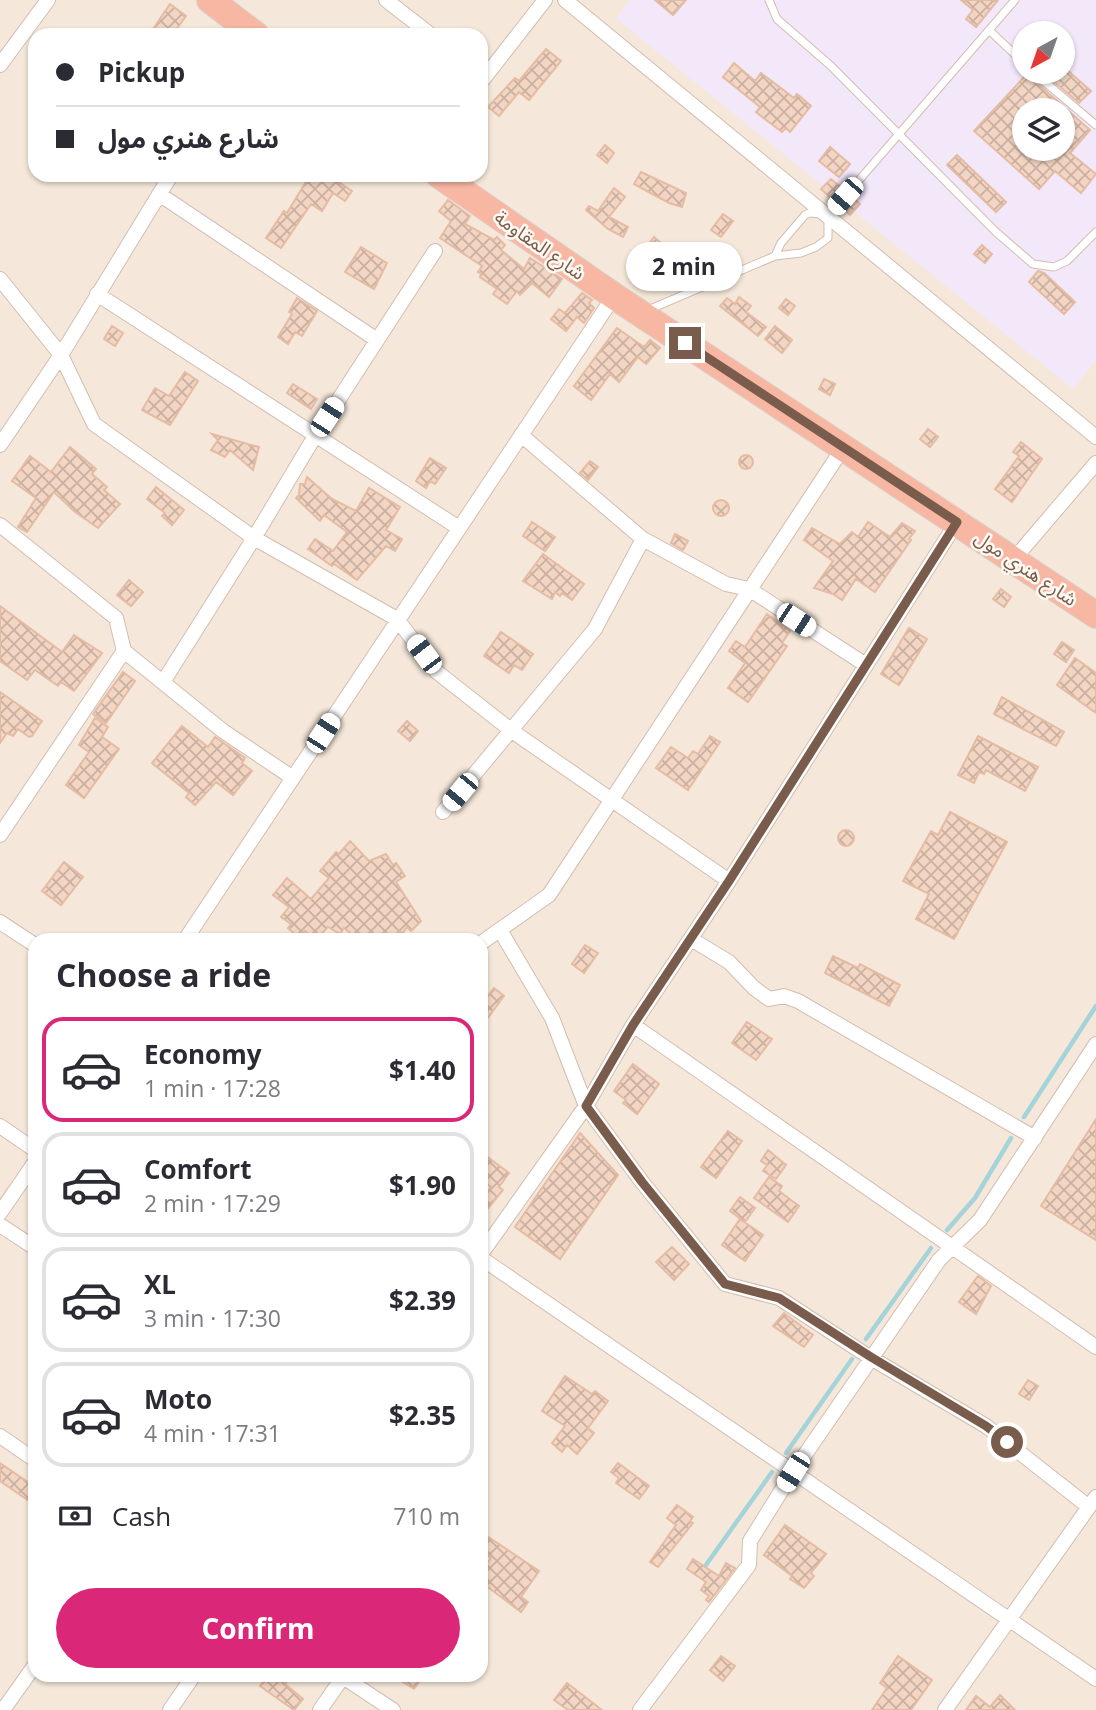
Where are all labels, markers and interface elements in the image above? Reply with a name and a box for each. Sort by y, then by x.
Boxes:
north arrow [1012,21,1074,84]
map controls [1012,21,1075,161]
text: Pickup [98,54,185,90]
button: layers [1012,98,1075,161]
text: شارع هنري مول [98,120,279,156]
car [824,173,867,219]
street label: شارع المقاومة [489,204,590,287]
callout: 2 min [627,242,743,290]
text: 2 min [652,250,716,282]
route end [669,327,701,359]
car [307,394,348,440]
street label: شارع هنري مول [968,524,1082,614]
car [773,600,820,640]
car [403,631,446,677]
car [303,710,344,756]
car [439,769,482,815]
text: Choose a ride [56,953,271,996]
text: Economy [144,1036,262,1072]
icon: car [60,1038,123,1101]
text: $1.40 [389,1052,456,1088]
text: 1 min · 17:28 [144,1072,281,1104]
text: Comfort [144,1151,251,1187]
icon: car [60,1153,123,1216]
text: $1.90 [389,1167,456,1203]
text: 2 min · 17:29 [144,1187,281,1219]
text: XL [144,1266,176,1302]
icon: car [60,1268,123,1331]
text: $2.39 [389,1282,456,1318]
text: 3 min · 17:30 [144,1302,281,1334]
text: Moto [144,1381,212,1417]
icon: car [60,1383,123,1446]
text: $2.35 [389,1397,456,1433]
text: 4 min · 17:31 [144,1417,281,1449]
route start [991,1426,1023,1458]
car [773,1449,814,1495]
icon: cash [56,1497,94,1535]
text: Cash [112,1498,171,1534]
text: 710 m [393,1500,460,1532]
button: Confirm [56,1588,460,1668]

